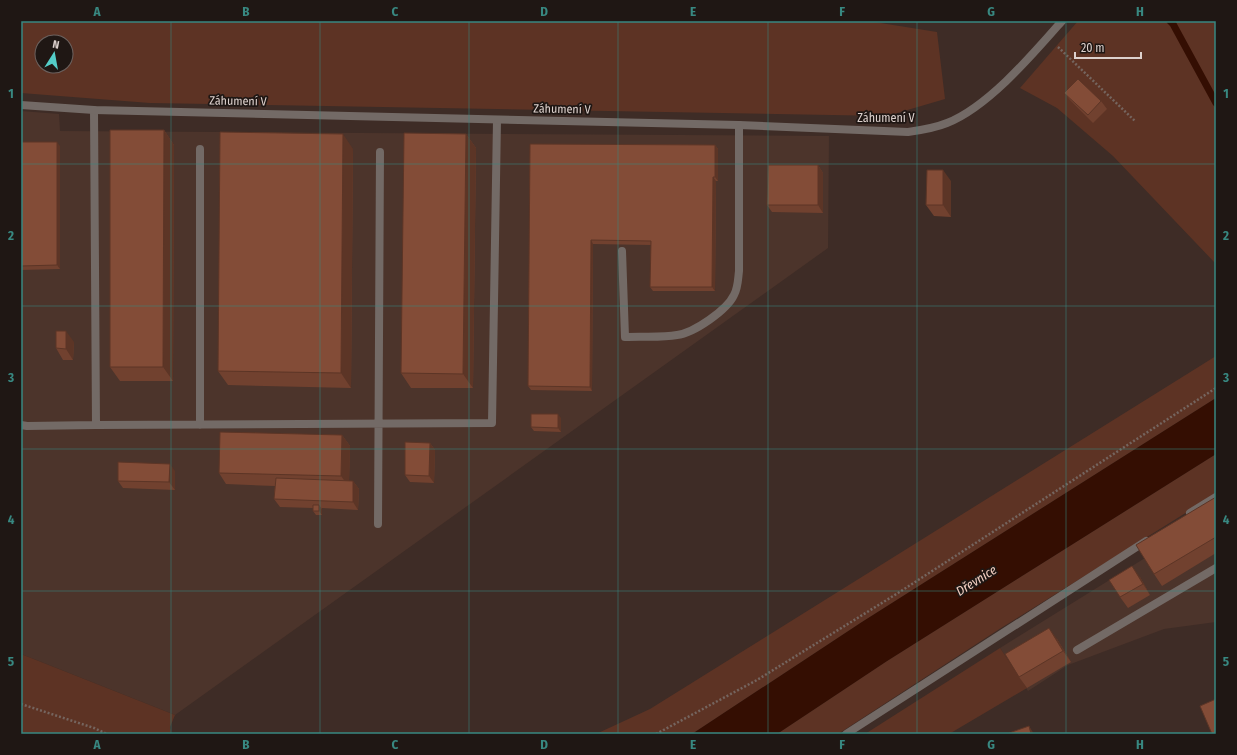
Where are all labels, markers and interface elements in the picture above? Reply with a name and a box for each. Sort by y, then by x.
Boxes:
text: A [92,4,101,19]
text: B [242,4,250,19]
text: C [392,4,399,19]
text: D [540,4,548,19]
text: E [690,4,696,19]
text: F [839,4,845,19]
text: G [987,4,995,19]
text: H [1136,4,1144,19]
north arrow [34,34,74,74]
scale bar [1075,34,1141,60]
text: N [51,38,60,52]
text: 20 m [1081,41,1105,55]
text: 1 [8,86,14,101]
text: 1 [1223,86,1229,101]
street label: Záhumení V [209,94,268,109]
street label: Záhumení V [533,102,592,117]
street label: Záhumení V [857,111,916,125]
text: 2 [7,228,14,243]
text: 2 [1222,228,1229,243]
text: 3 [7,370,14,385]
text: 3 [1222,370,1229,385]
text: 4 [8,512,15,527]
text: 4 [1223,512,1230,527]
water label: Dřevnice [953,562,999,599]
text: 5 [8,654,14,669]
text: 5 [1223,654,1229,669]
text: A [92,737,101,752]
text: B [242,737,250,752]
text: C [392,737,399,752]
text: D [540,737,548,752]
text: E [690,737,696,752]
text: F [839,737,845,752]
text: G [987,737,995,752]
text: H [1136,737,1144,752]

